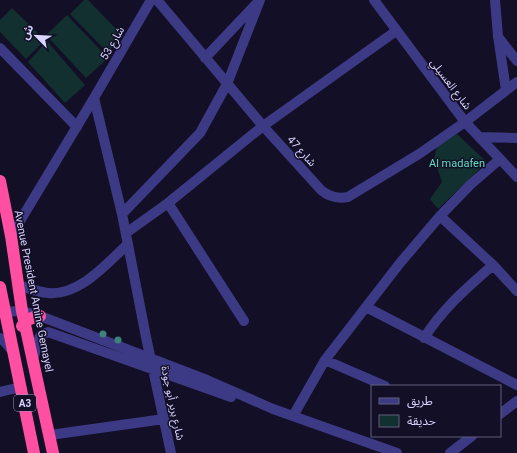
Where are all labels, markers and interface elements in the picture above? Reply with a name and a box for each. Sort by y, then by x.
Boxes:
north arrow [16,16,56,56]
text: ش [18,23,36,42]
street label: شارع 53 [98,24,128,63]
street label: شارع العسيلي [425,56,474,114]
street label: شارع 47 [284,133,319,170]
park label: Al madafen [429,157,485,170]
street label: Avenue President Amine Gemayel [11,209,56,373]
street label: شارع بربر أبو جودة [157,364,187,442]
legend [371,385,501,437]
text: طريق [407,394,433,409]
road number: A3 [14,395,36,411]
text: حديقة [407,414,436,428]

